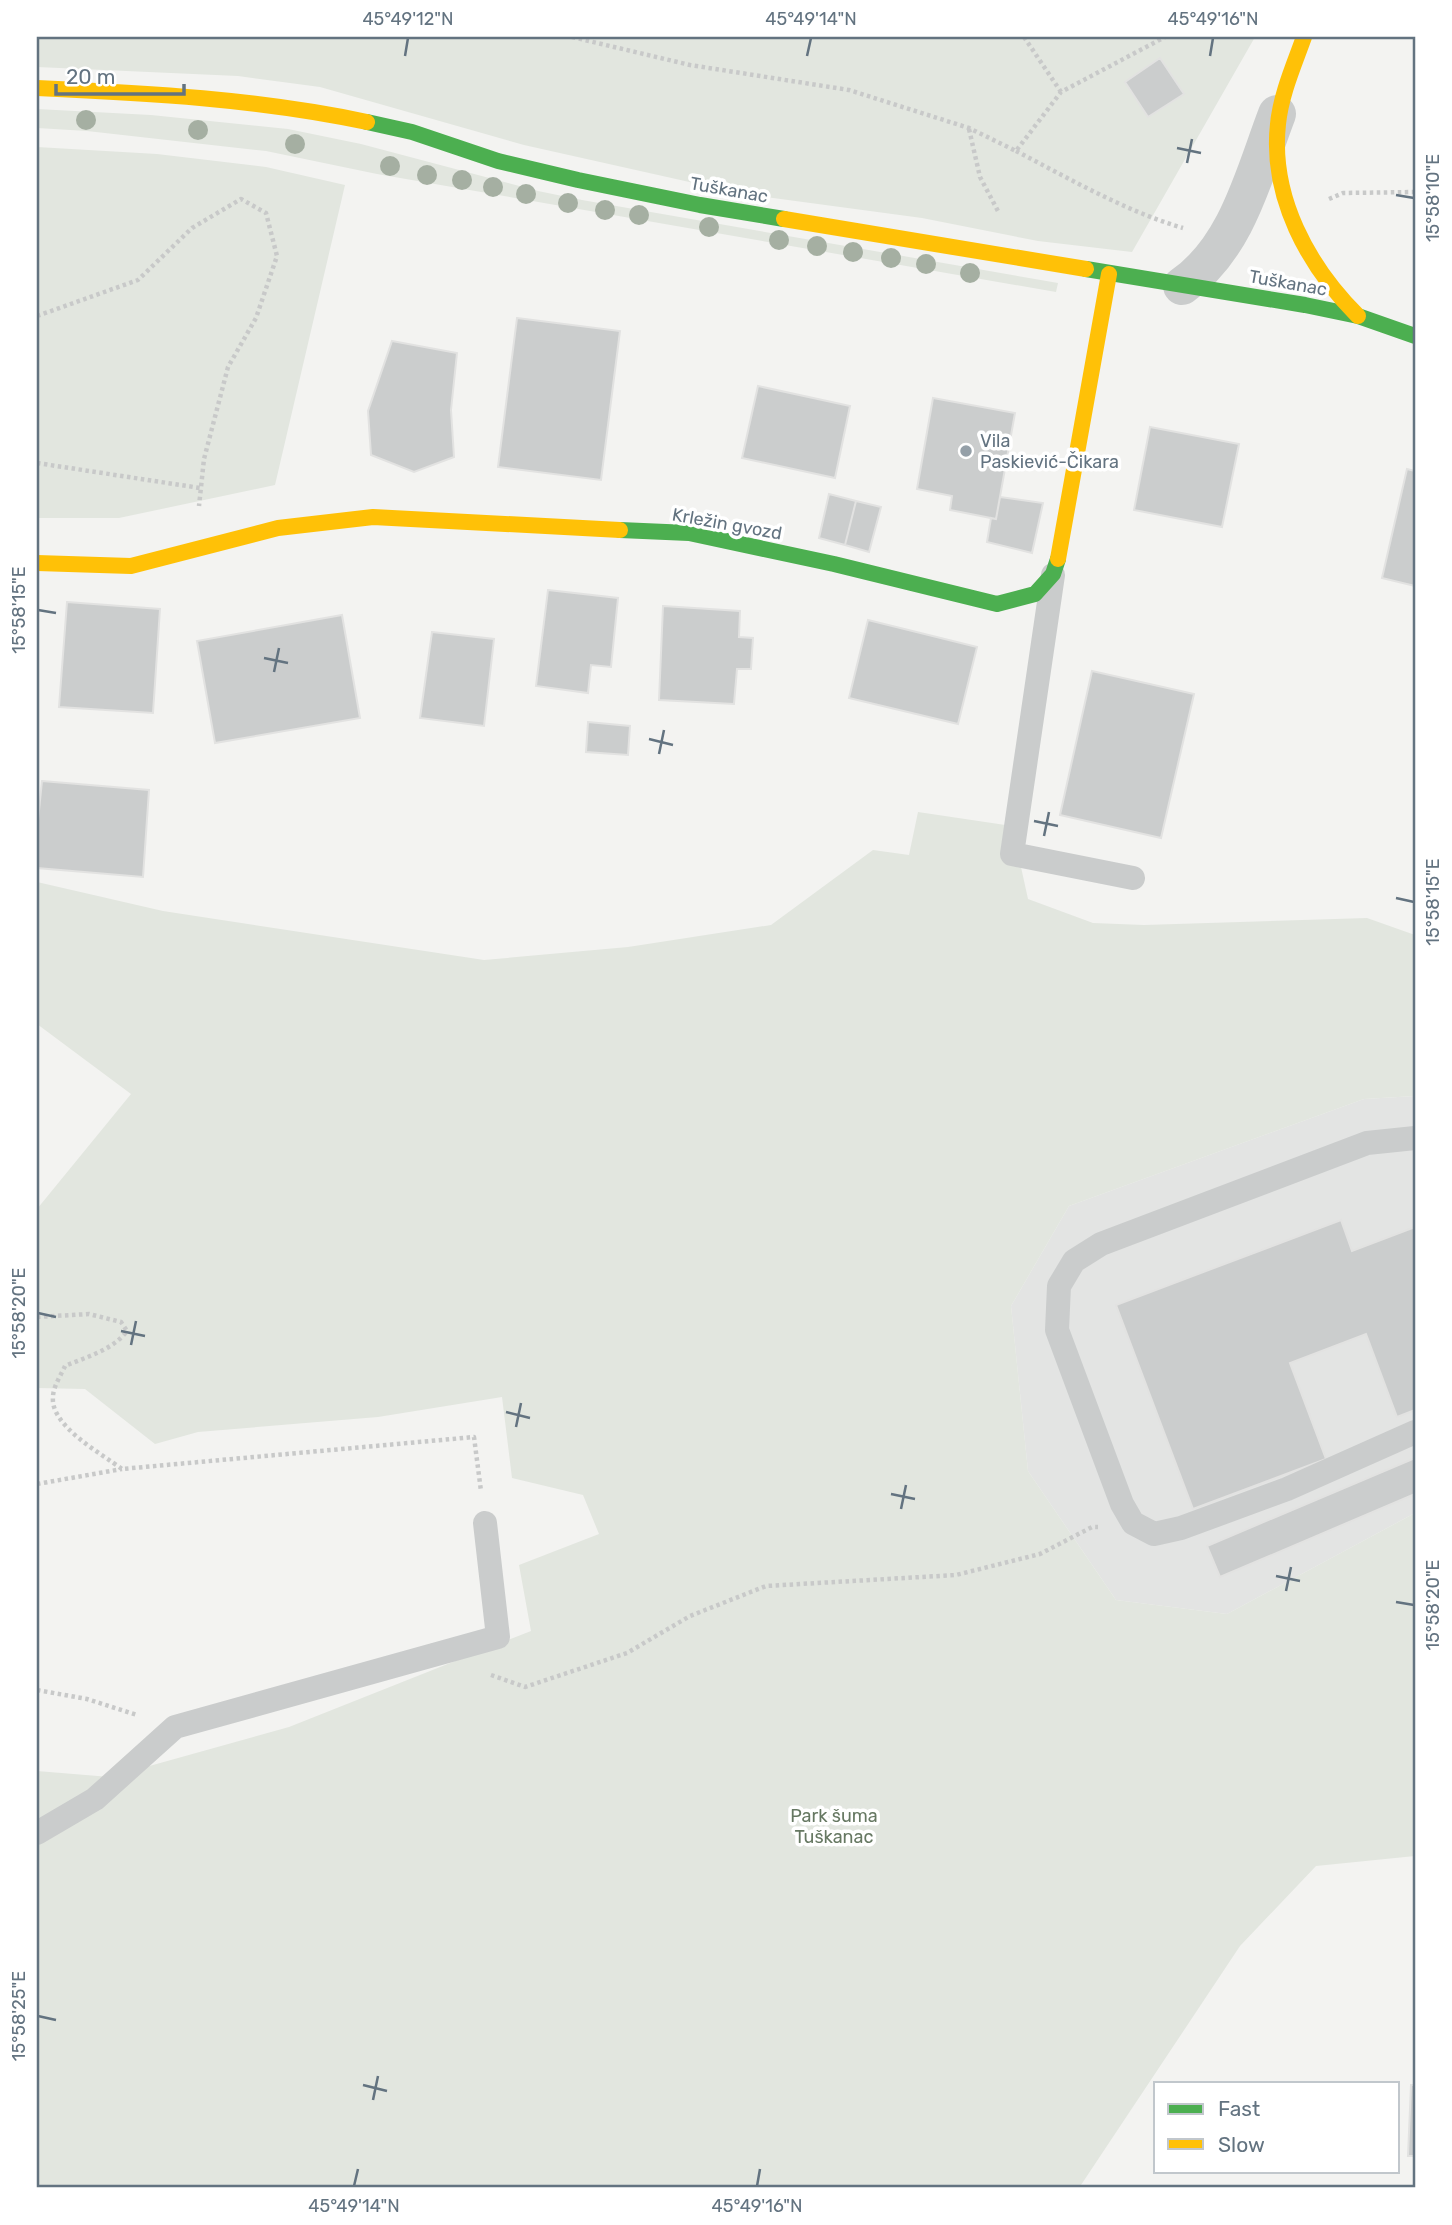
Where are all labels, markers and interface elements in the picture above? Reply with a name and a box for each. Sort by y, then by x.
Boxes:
text: 45°49'12"N [362,8,454,30]
text: 45°49'14"N [765,8,857,30]
text: 45°49'16"N [1168,8,1258,30]
scale bar [56,52,184,96]
text: 20 m [66,64,115,89]
text: 15°58'10"E [1422,154,1444,242]
street label: Tuškanac [688,172,770,208]
street label: Tuškanac [1247,265,1329,301]
place label: Vila Paskiević-Čikara [980,430,1119,473]
marker: Vila Paskiević-Čikara [958,443,974,459]
street label: Krležin gvozd [670,504,784,544]
text: 15°58'15"E [8,566,30,654]
text: 15°58'15"E [1422,858,1444,946]
text: 15°58'20"E [8,1267,30,1359]
text: 15°58'20"E [1422,1559,1444,1651]
park label: Park šuma Tuškanac [790,1805,878,1848]
text: 15°58'25"E [8,1971,30,2061]
legend [1154,2082,1400,2172]
text: Fast [1218,2096,1260,2121]
text: Slow [1218,2132,1265,2157]
text: 45°49'14"N [308,2195,400,2217]
text: 45°49'16"N [712,2195,802,2217]

